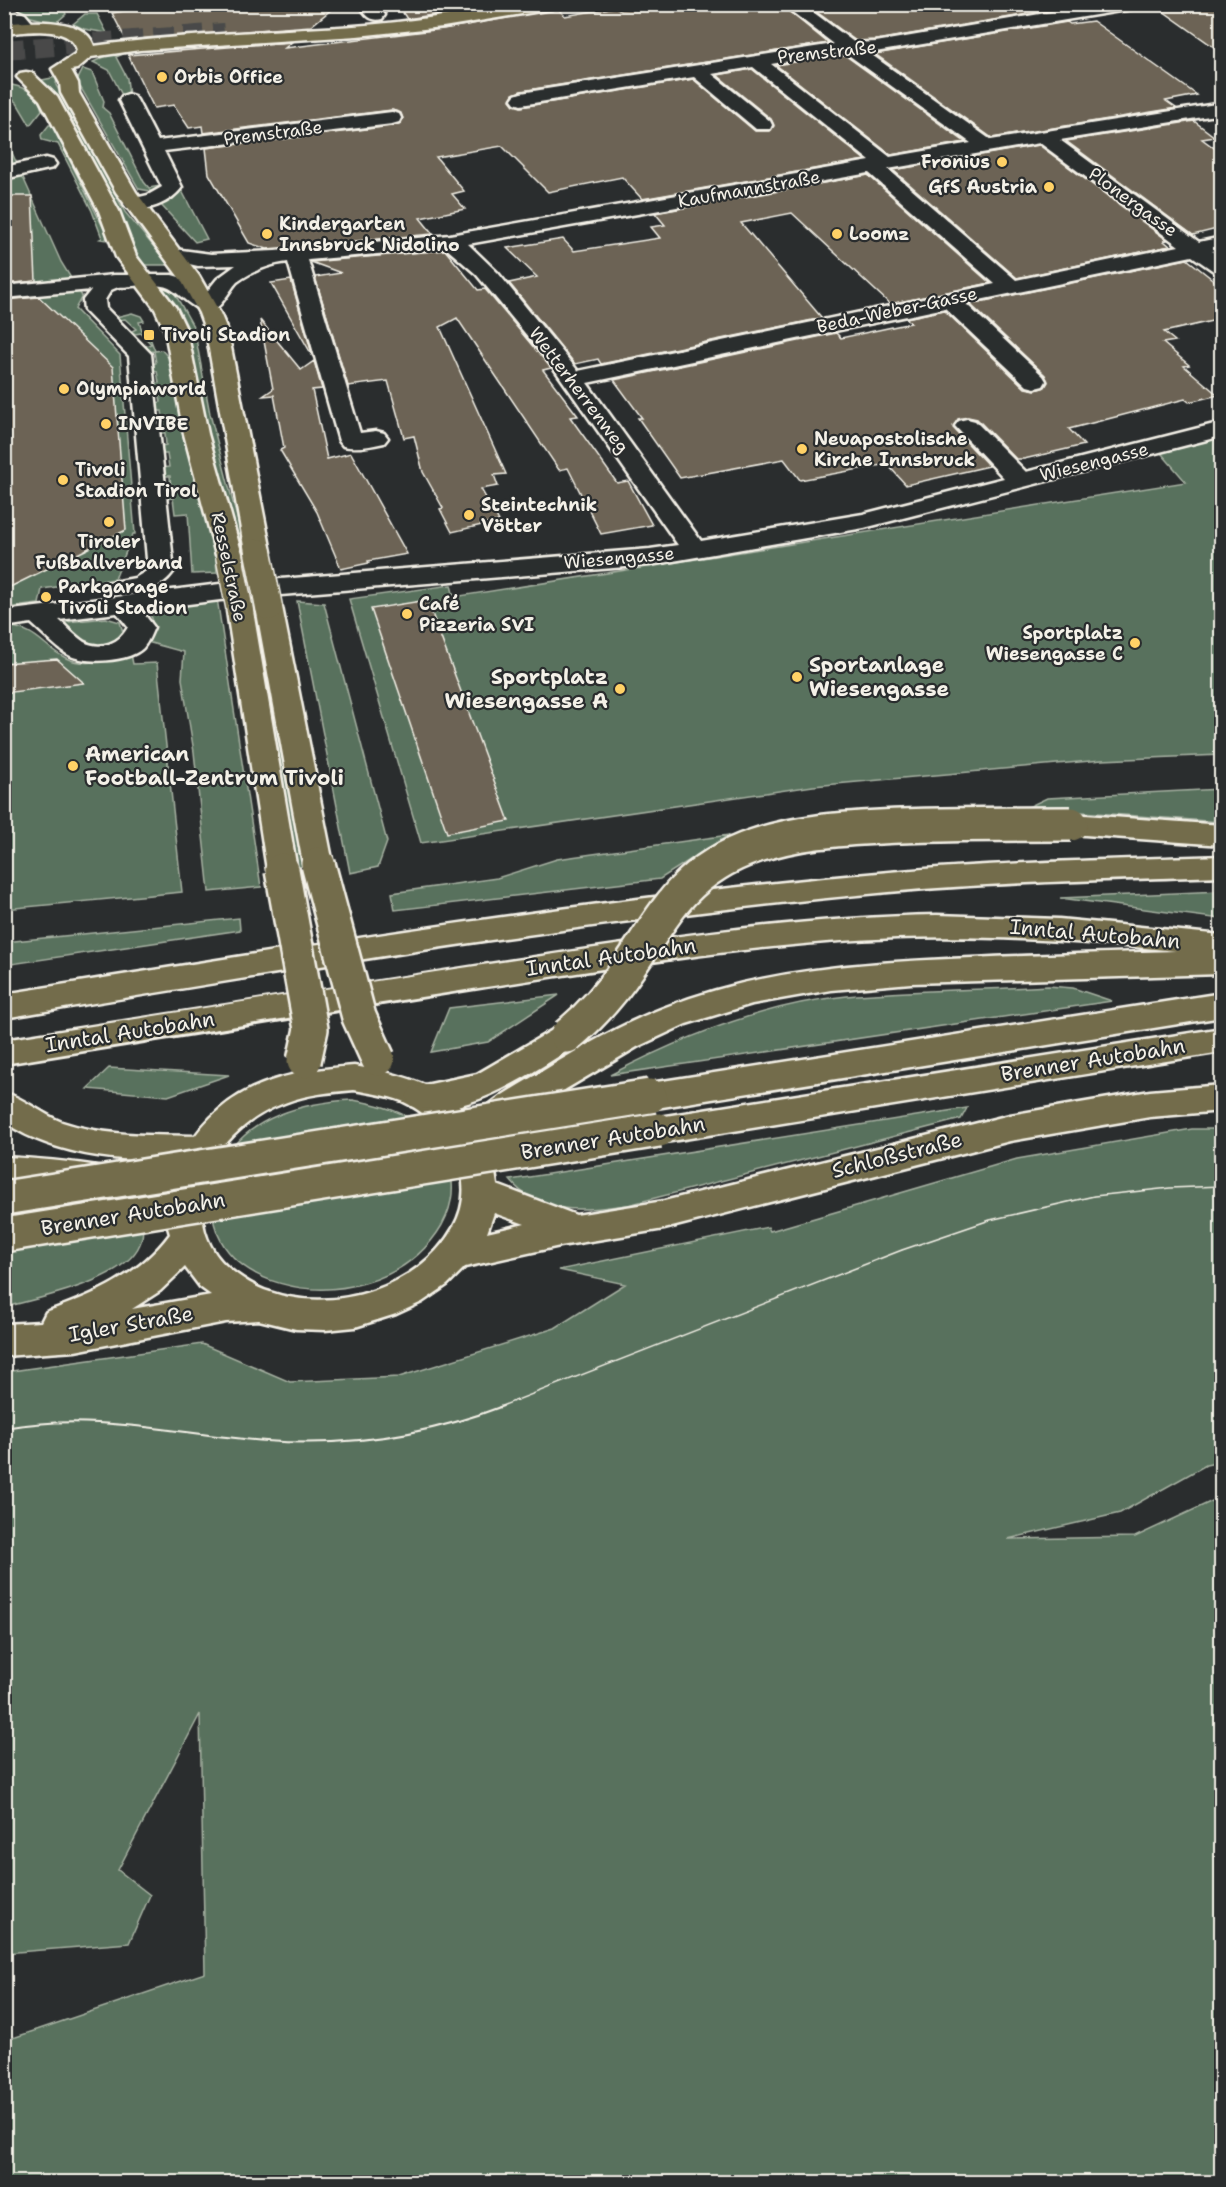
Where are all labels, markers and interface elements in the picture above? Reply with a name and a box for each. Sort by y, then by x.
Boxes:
street label: Premstraße [776,35,878,69]
place label: Orbis Office [174,65,283,89]
marker: Orbis Office [155,70,169,84]
street label: Premstraße [222,115,324,151]
place label: Fronius [921,150,990,174]
marker: Fronius [995,155,1009,169]
street label: Plonergasse [1084,162,1182,242]
street label: Kaufmannstraße [676,165,822,213]
place label: GfS Austria [928,175,1038,199]
marker: GfS Austria [1042,180,1056,194]
place label: Kindergarten Innsbruck Nidolino [279,212,460,257]
place label: Loomz [849,222,909,246]
marker: Kindergarten Innsbruck Nidolino [260,227,274,241]
marker: Loomz [830,227,844,241]
street label: Beda-Weber-Gasse [814,281,980,339]
street label: Wetterherrenweg [523,322,635,458]
place label: Tivoli Stadion [161,323,290,347]
marker: Tivoli Stadion [142,328,156,342]
place label: Olympiaworld [76,377,206,401]
marker: Olympiaworld [57,382,71,396]
place label: INVIBE [118,412,188,436]
marker: INVIBE [99,417,113,431]
place label: Neuapostolische Kirche Innsbruck [814,427,975,472]
street label: Wiesengasse [1037,437,1151,487]
marker: Neuapostolische Kirche Innsbruck [795,442,809,456]
place label: Tivoli Stadion Tirol [75,458,197,503]
marker: Tivoli Stadion Tirol [56,473,70,487]
place label: Steintechnik Vötter [481,493,597,538]
marker: Steintechnik Vötter [462,508,476,522]
street label: Resselstraße [206,510,252,624]
marker: Tiroler Fußballverband [102,515,116,529]
place label: Tiroler Fußballverband [35,530,183,575]
street label: Wiesengasse [563,541,675,575]
place label: Parkgarage Tivoli Stadion [58,575,187,620]
marker: Parkgarage Tivoli Stadion [39,590,53,604]
place label: Café Pizzeria SVI [419,592,534,637]
marker: Café Pizzeria SVI [400,607,414,621]
place label: Sportplatz Wiesengasse C [986,621,1123,666]
marker: Sportplatz Wiesengasse C [1128,636,1142,650]
place label: Sportanlage Wiesengasse [809,651,949,703]
place label: Sportplatz Wiesengasse A [445,663,608,715]
marker: Sportanlage Wiesengasse [790,670,804,684]
marker: Sportplatz Wiesengasse A [613,682,627,696]
place label: American Football-Zentrum Tivoli [85,740,344,792]
marker: American Football-Zentrum Tivoli [66,759,80,773]
street label: Inntal Autobahn [1009,913,1182,955]
street label: Inntal Autobahn [524,931,698,983]
street label: Inntal Autobahn [43,1005,217,1059]
street label: Brenner Autobahn [999,1032,1187,1088]
street label: Brenner Autobahn [519,1110,707,1166]
street label: Schloßstraße [829,1125,965,1185]
street label: Brenner Autobahn [39,1186,227,1242]
street label: Igler Straße [67,1299,195,1349]

